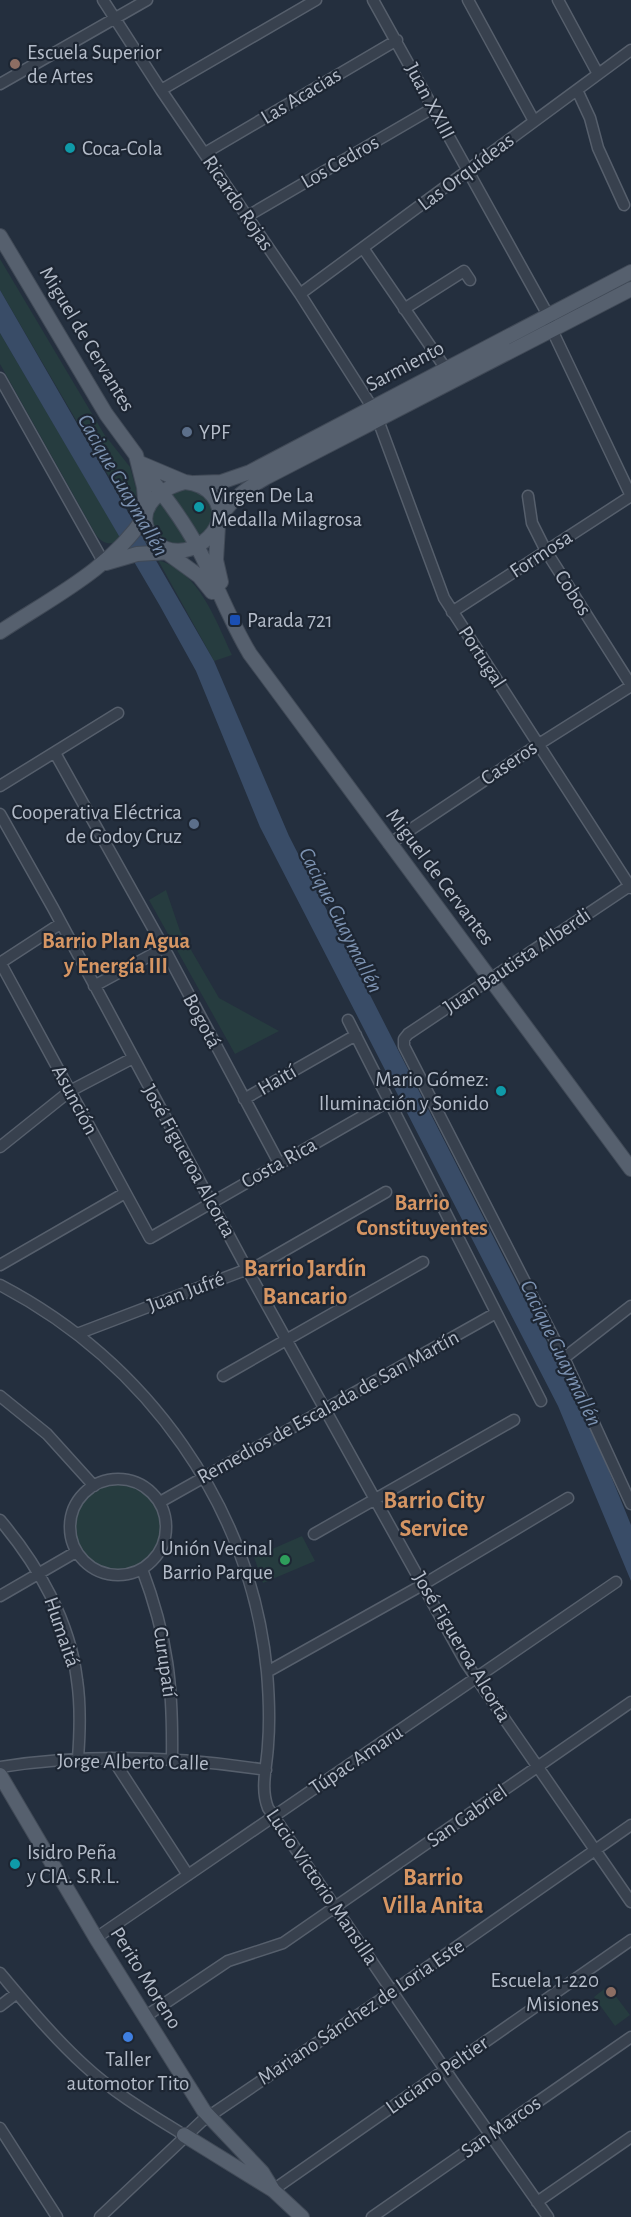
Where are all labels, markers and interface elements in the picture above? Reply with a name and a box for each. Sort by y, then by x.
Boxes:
place label: Escuela Superior de Artes [27,42,162,87]
marker: Escuela Superior de Artes [8,57,22,71]
street label: Juan XXIII [401,60,459,142]
street label: Las Acacias [257,64,345,128]
street label: Las Orquídeas [414,129,518,215]
street label: Los Cedros [298,131,382,193]
place label: Coca-Cola [82,138,163,159]
marker: Coca-Cola [63,141,77,155]
street label: Ricardo Rojas [199,152,277,254]
street label: Miguel de Cervantes [36,263,138,415]
street label: Sarmiento [363,337,447,395]
water label: Cacique Guaymallén [74,410,172,560]
place label: YPF [199,422,231,443]
marker: YPF [180,425,194,439]
place label: Virgen De La Medalla Milagrosa [211,485,363,530]
marker: Virgen De La Medalla Milagrosa [192,500,206,514]
street label: Formosa [506,526,576,582]
street label: Cobos [551,566,595,620]
place label: Parada 721 [247,610,333,631]
marker: Parada 721 [228,613,242,627]
street label: Portugal [454,622,510,692]
street label: Caseros [477,737,541,789]
place label: Cooperativa Eléctrica de Godoy Cruz [12,802,182,847]
street label: Miguel de Cervantes [382,805,498,949]
marker: Cooperativa Eléctrica de Godoy Cruz [187,817,201,831]
water label: Cacique Guaymallén [295,844,387,996]
street label: Juan Bautista Alberdi [440,904,594,1018]
district label: Barrio Plan Agua y Energía III [42,930,190,978]
street label: Bogotá [179,990,225,1052]
street label: Haití [254,1060,301,1099]
street label: Asunción [48,1062,102,1138]
place label: Mario Gómez: Iluminación y Sonido [319,1069,489,1114]
street label: José Figueroa Alcorta [138,1081,240,1241]
marker: Mario Gómez: Iluminación y Sonido [494,1084,508,1098]
street label: Costa Rica [238,1134,321,1192]
district label: Barrio Constituyentes [356,1192,488,1240]
district label: Barrio Jardín Bancario [244,1257,366,1309]
street label: Juan Jufré [145,1268,227,1316]
water label: Cacique Guaymallén [516,1276,606,1430]
street label: Remedios de Escalada de San Martín [194,1326,462,1488]
district label: Barrio City Service [383,1489,485,1541]
place label: Unión Vecinal Barrio Parque [160,1538,273,1583]
marker: Unión Vecinal Barrio Parque [278,1553,292,1567]
street label: José Figueroa Alcorta [409,1568,515,1726]
street label: Humaitá [40,1594,84,1670]
street label: Curupatí [150,1625,180,1699]
street label: Túpac Amaru [306,1721,406,1799]
street label: Jorge Alberto Calle [57,1750,209,1774]
street label: San Gabriel [423,1781,511,1851]
street label: Lucio Victorio Mansilla [262,1805,382,1969]
place label: Isidro Peña y CIA. S.R.L. [26,1842,120,1887]
marker: Isidro Peña y CIA. S.R.L. [8,1857,22,1871]
district label: Barrio Villa Anita [382,1866,484,1918]
street label: Perito Moreno [106,1923,186,2033]
street label: Mariano Sánchez de Loria Este [254,1935,468,2089]
place label: Escuela 1-220 Misiones [490,1970,599,2015]
marker: Escuela 1-220 Misiones [604,1985,618,1999]
marker: Taller automotor Tito [121,2030,135,2044]
street label: Luciano Peltier [382,2032,492,2118]
place label: Taller automotor Tito [67,2049,189,2094]
street label: San Marcos [457,2092,545,2162]

